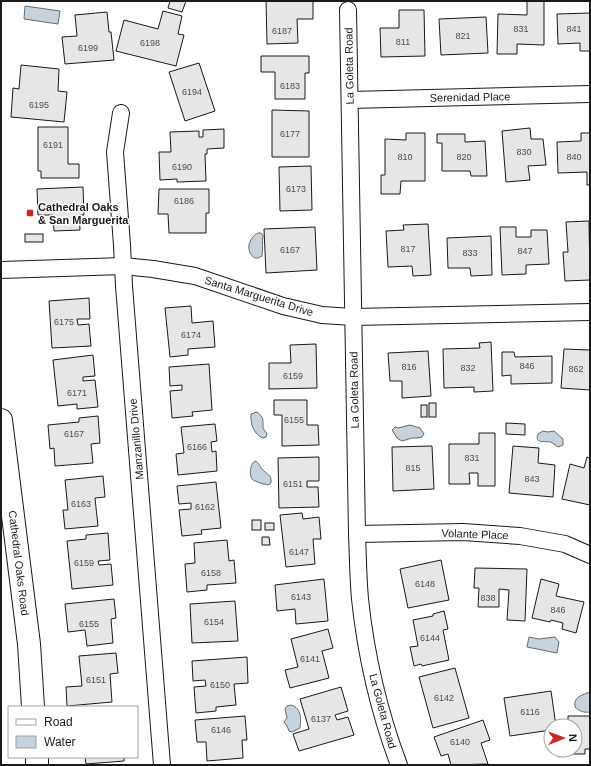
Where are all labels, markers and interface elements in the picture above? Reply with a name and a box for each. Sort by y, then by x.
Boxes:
house number: 831 [513,24,529,34]
house number: 841 [566,24,582,34]
house number: 6187 [272,26,292,36]
street label: La Goleta Road [342,27,356,105]
house number: 821 [455,31,471,41]
house number: 811 [396,37,410,47]
house number: 6198 [140,38,160,48]
house number: 6199 [78,43,98,53]
house number: 6183 [280,81,300,91]
house number: 6194 [182,87,202,97]
street label: Serenidad Place [430,90,510,104]
house number: 6195 [29,100,49,110]
house number: 6177 [280,129,300,139]
house number: 6191 [43,140,63,150]
house number: 830 [516,147,532,157]
house number: 810 [397,152,413,162]
house number: 820 [456,152,472,162]
house number: 840 [566,152,582,162]
house number: 6190 [172,162,192,172]
house number: 6173 [286,184,306,194]
house number: 6186 [174,196,194,206]
place label: Cathedral Oaks & San Marguerita [38,201,129,226]
marker: Cathedral Oaks & San Marguerita [25,208,35,218]
house number: 817 [400,244,416,254]
house number: 6167 [280,245,300,255]
house number: 847 [517,246,533,256]
house number: 833 [462,248,478,258]
street label: Santa Marguerita Drive [203,274,315,318]
house number: 6175 [54,317,74,327]
house number: 6174 [181,330,201,340]
street label: La Goleta Road [347,351,361,429]
house number: 846 [519,361,535,371]
house number: 816 [401,362,417,372]
house number: 832 [460,363,476,373]
house number: 862 [568,364,584,374]
house number: 6159 [283,371,303,381]
house number: 6171 [67,388,87,398]
street label: Manzanillo Drive [126,398,146,480]
house number: 6155 [284,415,304,425]
house number: 6167 [64,429,84,439]
house number: 6166 [187,442,207,452]
house number: 831 [464,453,480,463]
house number: 815 [405,463,421,473]
house number: 843 [524,474,540,484]
house number: 6151 [283,479,303,489]
house number: 6163 [71,499,91,509]
house number: 6162 [195,502,215,512]
street label: Cathedral Oaks Road [7,510,31,616]
street label: Volante Place [441,527,509,541]
house number: 6147 [289,547,309,557]
house number: 6159 [74,558,94,568]
house number: 6158 [201,568,221,578]
house number: 6148 [415,579,435,589]
house number: 6143 [291,592,311,602]
house number: 838 [480,593,496,603]
house number: 846 [550,605,566,615]
house number: 6154 [204,617,224,627]
house number: 6155 [79,619,99,629]
house number: 6144 [420,633,440,643]
house number: 6141 [300,654,320,664]
street label: La Goleta Road [367,672,399,750]
house number: 6151 [86,675,106,685]
house number: 6150 [210,680,230,690]
house number: 6142 [434,693,454,703]
legend [8,706,138,758]
house number: 6116 [520,707,540,717]
house number: 6137 [311,714,331,724]
text: Road [44,715,73,729]
north arrow [543,718,583,758]
house number: 6146 [211,725,231,735]
text: N [567,734,579,742]
text: Water [44,735,76,749]
house number: 6140 [450,737,470,747]

